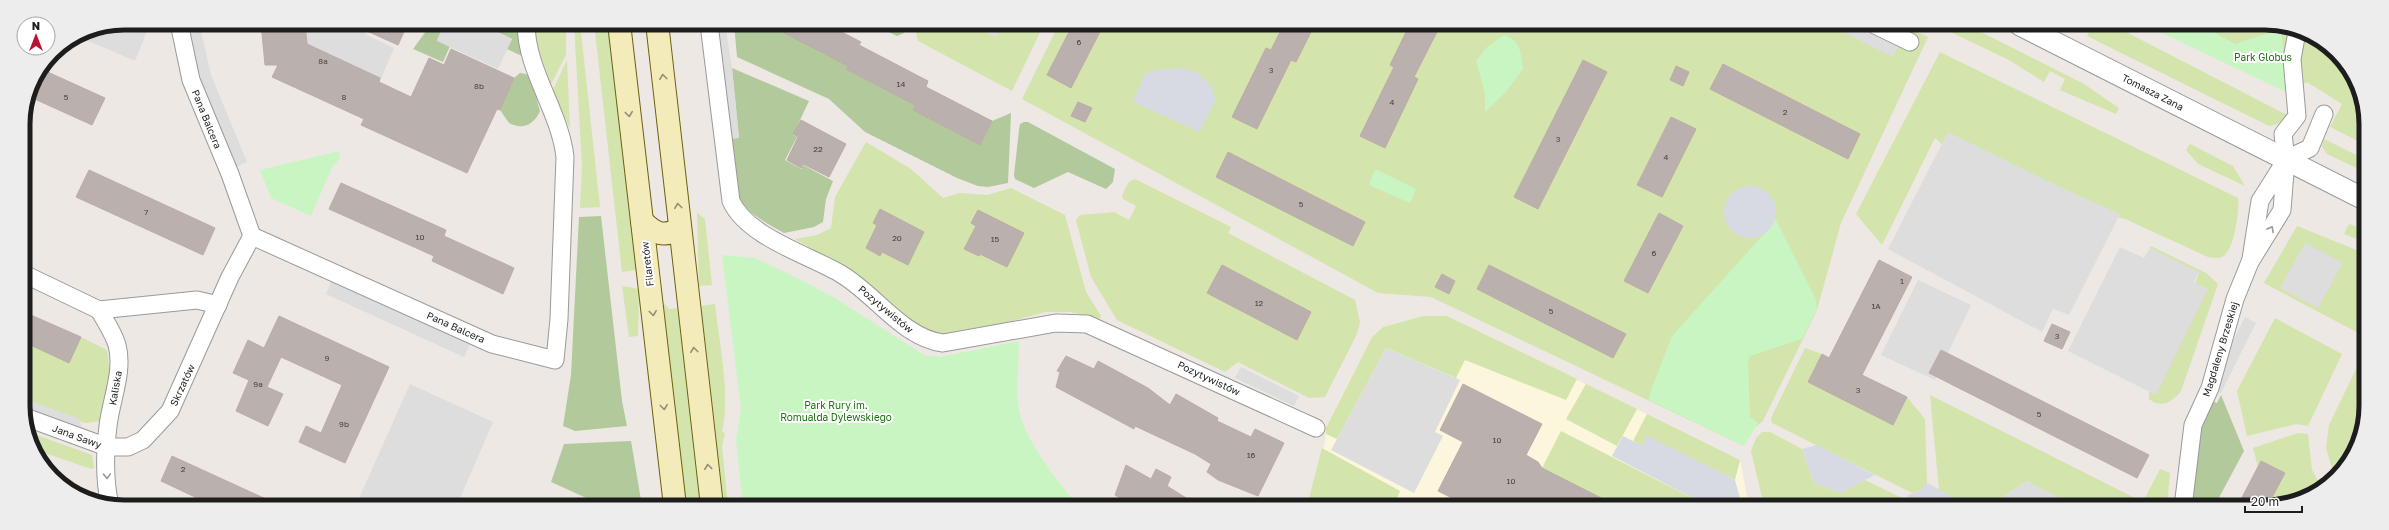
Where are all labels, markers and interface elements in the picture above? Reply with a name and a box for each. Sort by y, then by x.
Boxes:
north arrow [16,16,56,56]
text: N [32,19,40,32]
house number: 6 [1077,37,1082,47]
park label: Park Globus [2234,51,2292,63]
house number: 8a [318,56,328,66]
house number: 3 [1269,65,1274,75]
street label: Tomasza Zana [2120,71,2186,113]
one-way arrow [659,74,668,80]
house number: 14 [897,79,905,89]
house number: 8b [474,81,484,91]
street label: Pana Balcera [190,88,224,150]
house number: 5 [64,92,69,102]
house number: 8 [342,92,347,102]
house number: 4 [1390,97,1395,107]
house number: 2 [1783,107,1788,117]
one-way arrow [624,111,633,117]
house number: 3 [1556,134,1561,144]
house number: 22 [813,144,823,154]
house number: 4 [1664,152,1669,162]
house number: 5 [1299,199,1304,209]
one-way arrow [674,203,683,210]
house number: 7 [144,207,148,217]
one-way arrow [2267,226,2274,233]
house number: 10 [416,232,424,242]
house number: 20 [892,233,902,243]
house number: 15 [991,234,1000,244]
street label: Filaretów [638,241,656,287]
house number: 6 [1652,248,1657,258]
house number: 1 [1900,276,1904,286]
street label: Pozytywistów [856,283,916,335]
house number: 12 [1255,298,1264,308]
street label: Magdaleny Brzeskiej [2200,300,2240,398]
house number: 1A [1871,301,1881,311]
house number: 5 [1549,306,1554,316]
street label: Pana Balcera [425,309,487,345]
one-way arrow [648,310,657,316]
house number: 3 [2055,331,2060,341]
one-way arrow [690,346,699,353]
house number: 9 [325,353,330,363]
street label: Pozytywistów [1176,358,1242,398]
street label: Skrzatów [167,362,197,408]
street label: Kaliska [106,370,124,406]
house number: 9a [253,379,263,389]
house number: 3 [1856,385,1861,395]
park label: Park Rury im. Romualda Dylewskiego [780,399,892,423]
one-way arrow [659,404,668,410]
house number: 5 [2037,409,2042,419]
house number: 9b [339,419,349,429]
street label: Jana Sawy [51,422,104,451]
house number: 10 [1493,435,1501,445]
house number: 16 [1247,450,1256,460]
house number: 2 [181,464,186,474]
one-way arrow [704,464,713,470]
one-way arrow [102,473,111,479]
house number: 10 [1507,476,1515,486]
scale bar [2245,488,2302,514]
text: 20 m [2251,494,2279,509]

